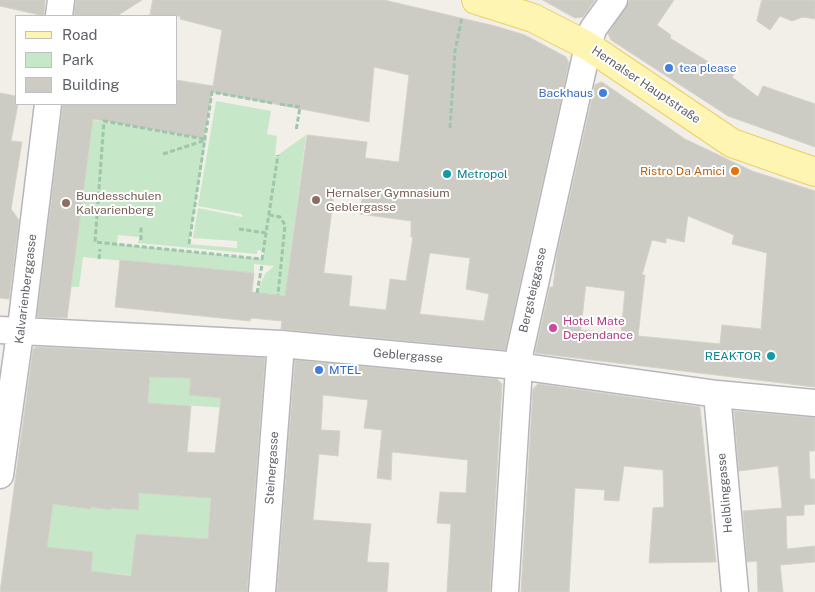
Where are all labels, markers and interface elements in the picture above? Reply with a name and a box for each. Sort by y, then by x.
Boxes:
legend [15,15,178,105]
text: Road [62,26,98,43]
street label: Hernalser Hauptstraße [589,43,703,127]
text: Park [62,51,94,68]
place label: tea please [679,61,736,75]
marker: tea please [663,62,675,74]
text: Building [62,76,120,93]
place label: Backhaus [539,86,593,100]
marker: Backhaus [597,87,609,99]
place label: Ristro Da Amici [640,164,725,178]
marker: Ristro Da Amici [729,165,741,177]
place label: Metropol [457,167,508,181]
marker: Metropol [441,168,453,180]
place label: Hernalser Gymnasium Geblergasse [326,186,450,214]
place label: Bundesschulen Kalvarienberg [76,189,162,217]
marker: Hernalser Gymnasium Geblergasse [310,194,322,206]
marker: Bundesschulen Kalvarienberg [60,197,72,209]
street label: Kalvarienberggasse [12,233,40,345]
street label: Bergsteiggasse [516,246,550,334]
place label: Hotel Mate Dependance [563,314,633,342]
marker: Hotel Mate Dependance [547,322,559,334]
street label: Geblergasse [372,346,444,366]
place label: REAKTOR [705,349,761,363]
marker: REAKTOR [765,350,777,362]
place label: MTEL [329,363,361,377]
marker: MTEL [313,364,325,376]
street label: Steinergasse [262,431,282,505]
street label: Helblinggasse [714,452,736,534]

